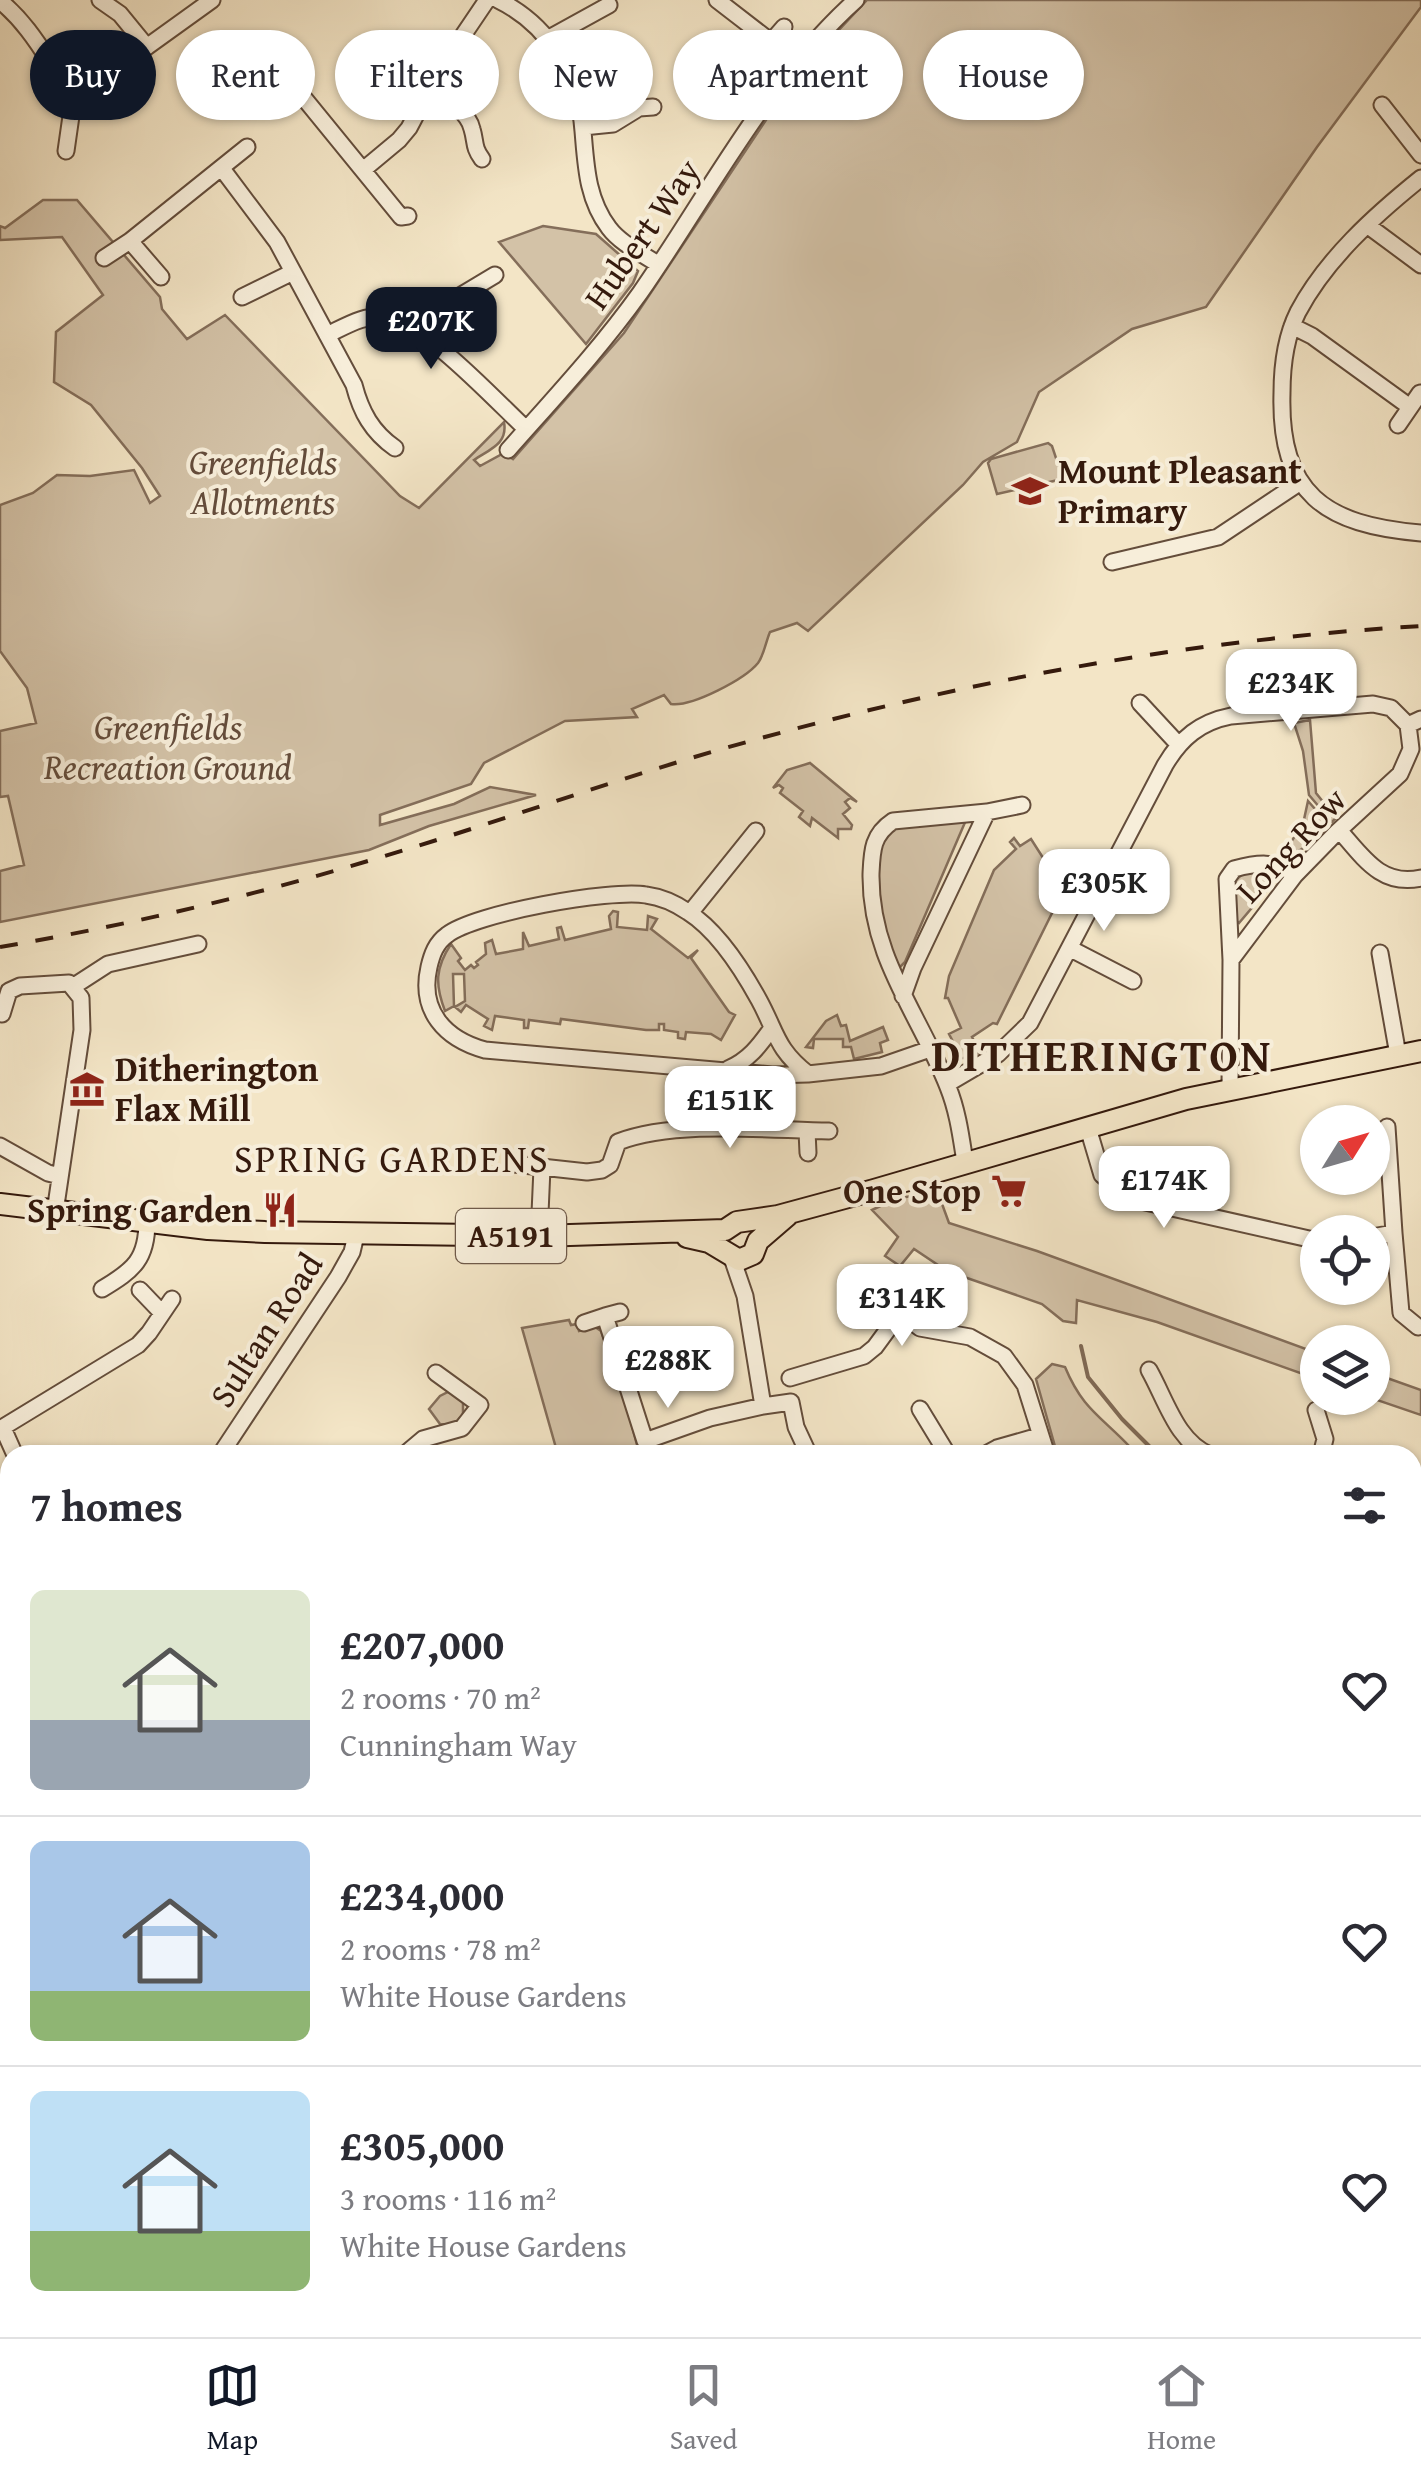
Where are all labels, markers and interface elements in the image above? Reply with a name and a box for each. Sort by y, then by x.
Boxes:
chip: Buy [30,30,156,120]
chip: Rent [176,30,315,120]
chip: Filters [335,30,499,120]
chip: New [519,30,653,120]
chip: Apartment [673,30,903,120]
chip: House [923,30,1084,120]
street label: Hubert Way [571,148,713,319]
pin: £207K [361,287,501,372]
text: £207K [388,296,474,343]
park label: Greenfields Allotments [189,436,337,527]
place label: Mount Pleasant Primary [1058,445,1302,536]
school or university icon: Mount Pleasant Primary [1011,472,1049,510]
pin: £234K [1221,649,1361,734]
text: £234K [1248,658,1334,705]
park label: Greenfields Recreation Ground [43,701,292,792]
street label: Long Row [1224,775,1358,914]
pin: £305K [1034,849,1174,934]
text: £305K [1061,858,1147,905]
district label: DITHERINGTON [931,1022,1273,1087]
place label: Ditherington Flax Mill [115,1043,319,1134]
pin: £151K [660,1066,800,1151]
museum icon: Ditherington Flax Mill [68,1070,106,1108]
text: £151K [687,1075,773,1122]
north arrow [1300,1105,1390,1195]
map controls [1300,1105,1390,1415]
district label: SPRING GARDENS [234,1130,550,1186]
pin: £174K [1094,1146,1234,1231]
text: £174K [1121,1155,1207,1202]
place label: One Stop [843,1165,981,1216]
supermarket icon: One Stop [990,1172,1028,1210]
place label: Spring Garden [27,1184,252,1235]
restaurant icon: Spring Garden [261,1191,299,1229]
road number: A5191 [456,1209,566,1263]
button: locate [1300,1215,1390,1305]
street label: Sultan Road [196,1242,335,1417]
pin: £314K [832,1264,972,1349]
text: £314K [859,1273,945,1320]
button: layers [1300,1325,1390,1415]
pin: £288K [598,1326,738,1411]
text: £288K [625,1335,711,1382]
text: 7 homes [30,1475,183,1536]
icon: filters [1337,1478,1392,1533]
text: £207,000 [340,1613,504,1674]
icon: home [110,1630,230,1750]
icon: heart [1337,1663,1392,1718]
text: 2 rooms · 70 m² [340,1674,541,1721]
text: Cunningham Way [340,1721,577,1768]
text: £234,000 [340,1864,504,1925]
icon: home [110,1881,230,2001]
icon: heart [1337,1914,1392,1969]
text: 2 rooms · 78 m² [340,1925,541,1972]
text: White House Gardens [340,1972,627,2019]
text: £305,000 [340,2114,504,2175]
icon: home [110,2131,230,2251]
icon: heart [1337,2164,1392,2219]
text: 3 rooms · 116 m² [340,2175,556,2222]
text: White House Gardens [340,2222,627,2269]
tab: Map [205,2358,260,2459]
tab: Saved [670,2358,737,2459]
tab: Home [1147,2358,1216,2459]

